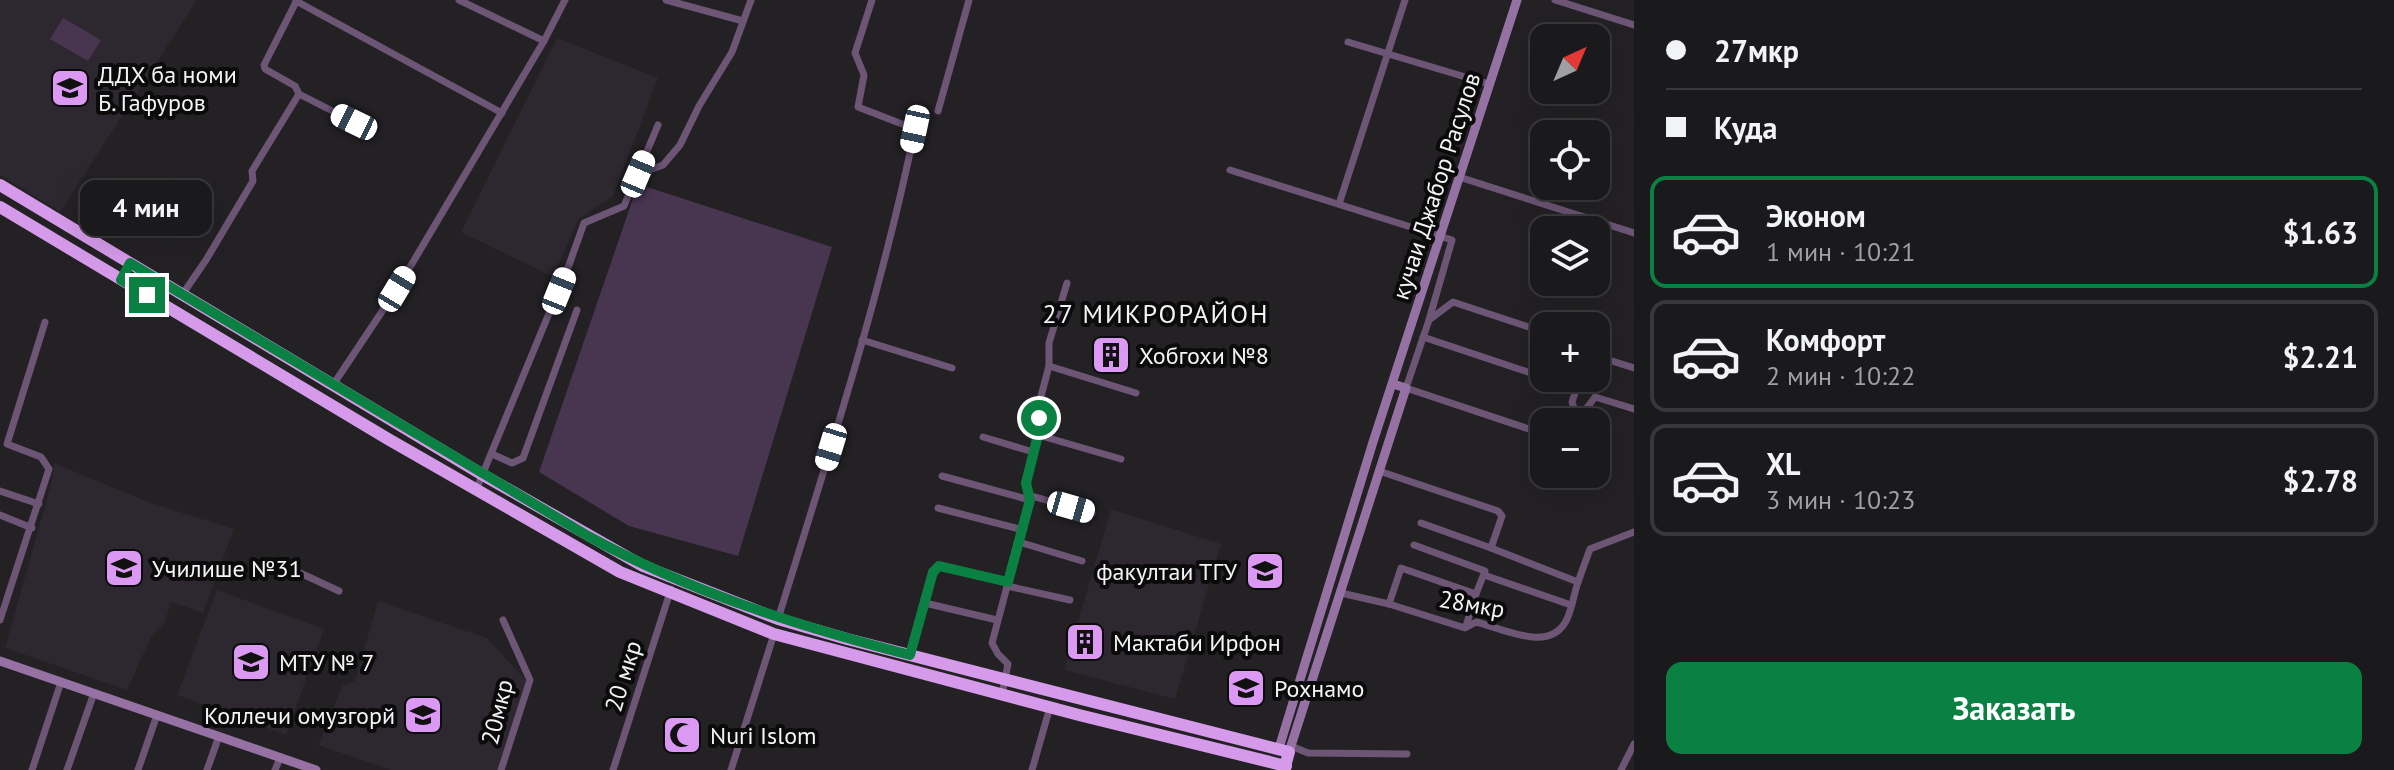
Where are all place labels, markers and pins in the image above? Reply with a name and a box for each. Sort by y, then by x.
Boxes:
place label: ДДХ ба номи Б. Гафуров [98,59,237,118]
school or university icon: ДДХ ба номи Б. Гафуров [49,67,91,109]
building icon: Хобгохи №8 [1090,334,1132,376]
place label: Хобгохи №8 [1139,340,1269,371]
school or university icon: Училише №31 [103,547,145,589]
school or university icon: факултаи ТГУ [1244,550,1286,592]
place label: Училише №31 [152,553,302,584]
place label: факултаи ТГУ [1096,556,1238,587]
building icon: Мактаби Ирфон [1064,621,1106,663]
place label: Мактаби Ирфон [1113,627,1281,658]
school or university icon: МТУ № 7 [230,641,272,683]
place label: МТУ № 7 [279,647,374,678]
school or university icon: Рохнамо [1225,667,1267,709]
place label: Рохнамо [1274,673,1364,704]
school or university icon: Коллечи омузгорй [402,694,444,736]
place label: Коллечи омузгорй [204,700,395,731]
mosque icon: Nuri Islom [661,714,703,756]
place label: Nuri Islom [710,720,817,751]

